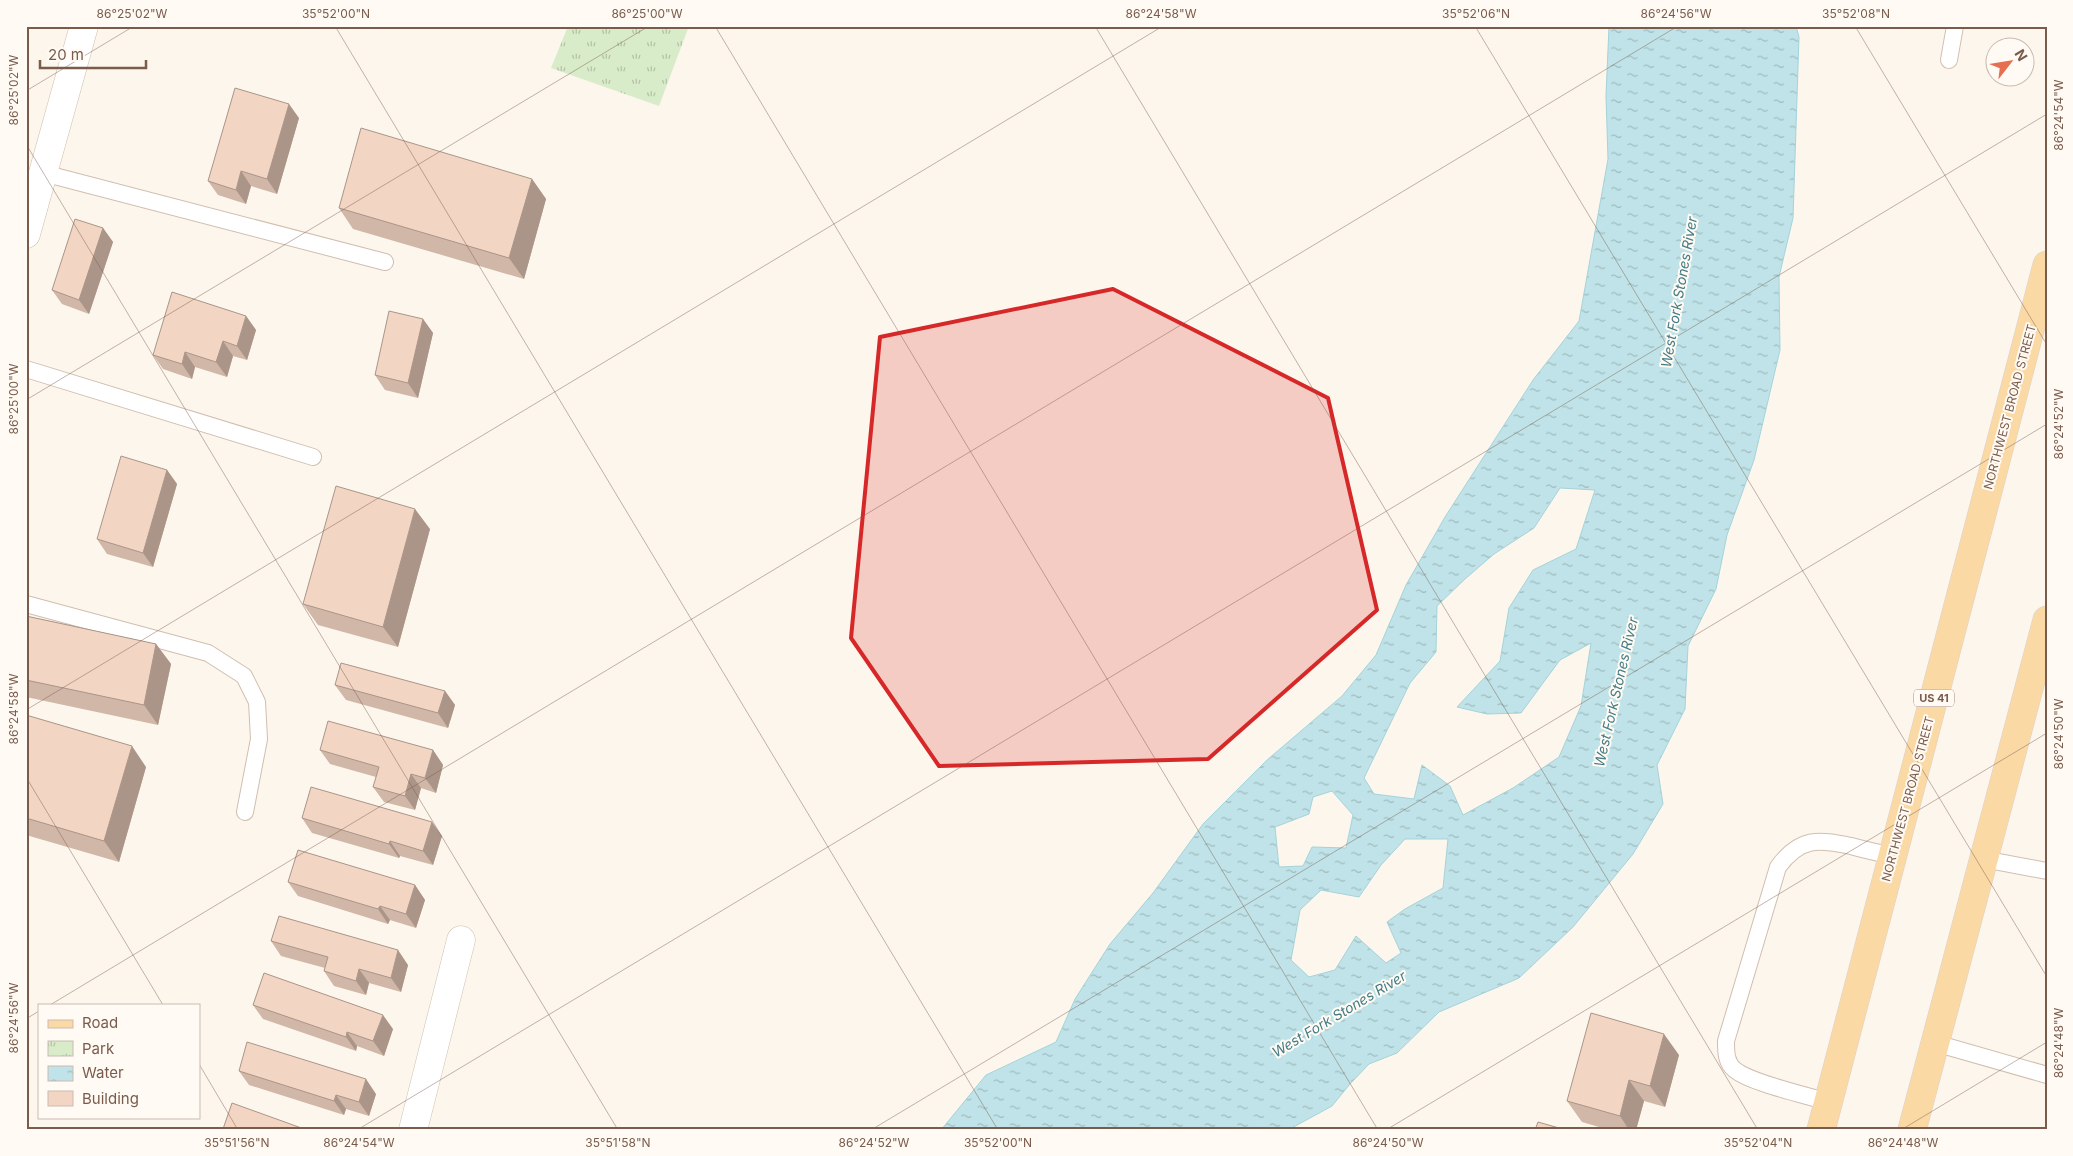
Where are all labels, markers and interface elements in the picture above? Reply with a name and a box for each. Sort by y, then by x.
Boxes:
text: 86°25'02"W [97,6,168,21]
text: 35°52'00"N [302,6,370,21]
text: 86°25'00"W [611,6,683,21]
text: 86°24'58"W [1126,6,1197,21]
text: 35°52'06"N [1442,6,1510,21]
text: 86°24'56"W [1641,6,1712,21]
text: 35°52'08"N [1822,6,1890,21]
scale bar [40,38,146,70]
north arrow [1986,38,2036,88]
text: 20 m [48,45,84,64]
text: N [2012,46,2032,64]
text: 86°25'02"W [6,54,21,125]
text: 86°24'54"W [2051,79,2066,151]
water label: West Fork Stones River [1657,214,1700,369]
street label: NORTHWEST BROAD STREET [1980,322,2039,491]
text: 86°25'00"W [6,363,21,435]
text: 86°24'52"W [2051,388,2066,459]
water label: West Fork Stones River [1590,615,1641,768]
text: 86°24'58"W [6,673,21,744]
road number: US 41 [1914,690,1954,706]
text: 86°24'50"W [2051,698,2066,770]
street label: NORTHWEST BROAD STREET [1878,714,1937,883]
water label: West Fork Stones River [1269,966,1409,1060]
text: 86°24'56"W [6,982,21,1053]
legend [38,1004,200,1118]
text: 86°24'48"W [2051,1008,2066,1078]
text: Road [82,1013,118,1032]
text: Park [82,1039,115,1058]
text: Water [82,1063,124,1082]
text: Building [82,1089,139,1108]
text: 35°51'56"N [204,1135,270,1150]
text: 86°24'54"W [323,1135,395,1150]
text: 35°51'58"N [585,1135,651,1150]
text: 86°24'52"W [839,1135,910,1150]
text: 35°52'00"N [964,1135,1032,1150]
text: 86°24'50"W [1352,1135,1424,1150]
text: 35°52'04"N [1724,1135,1792,1150]
text: 86°24'48"W [1868,1135,1939,1150]

